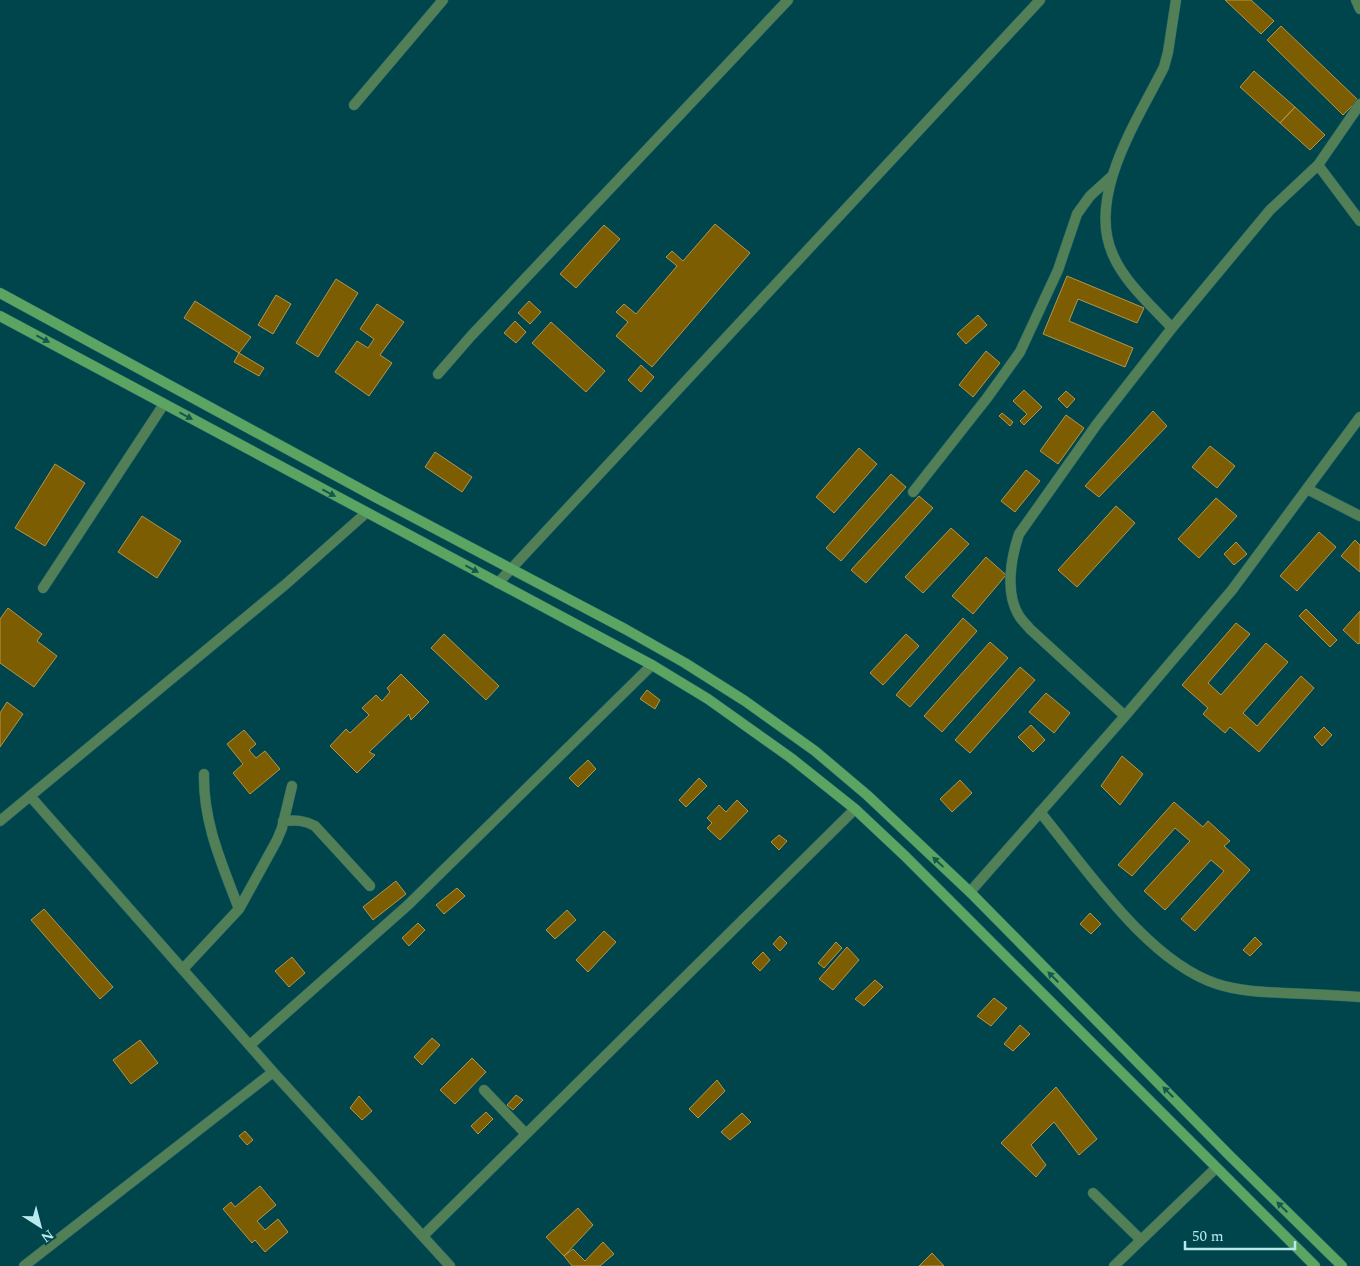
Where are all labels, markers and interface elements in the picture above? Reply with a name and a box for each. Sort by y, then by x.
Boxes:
one-way arrow [35,335,50,343]
one-way arrow [178,412,193,420]
one-way arrow [322,489,336,497]
one-way arrow [465,565,480,573]
one-way arrow [932,856,944,868]
one-way arrow [1048,971,1060,983]
one-way arrow [1162,1086,1174,1098]
north arrow [15,1201,65,1251]
one-way arrow [1277,1201,1289,1213]
scale bar [1185,1218,1295,1250]
text: N [37,1224,58,1248]
text: 50 m [1192,1225,1224,1248]

